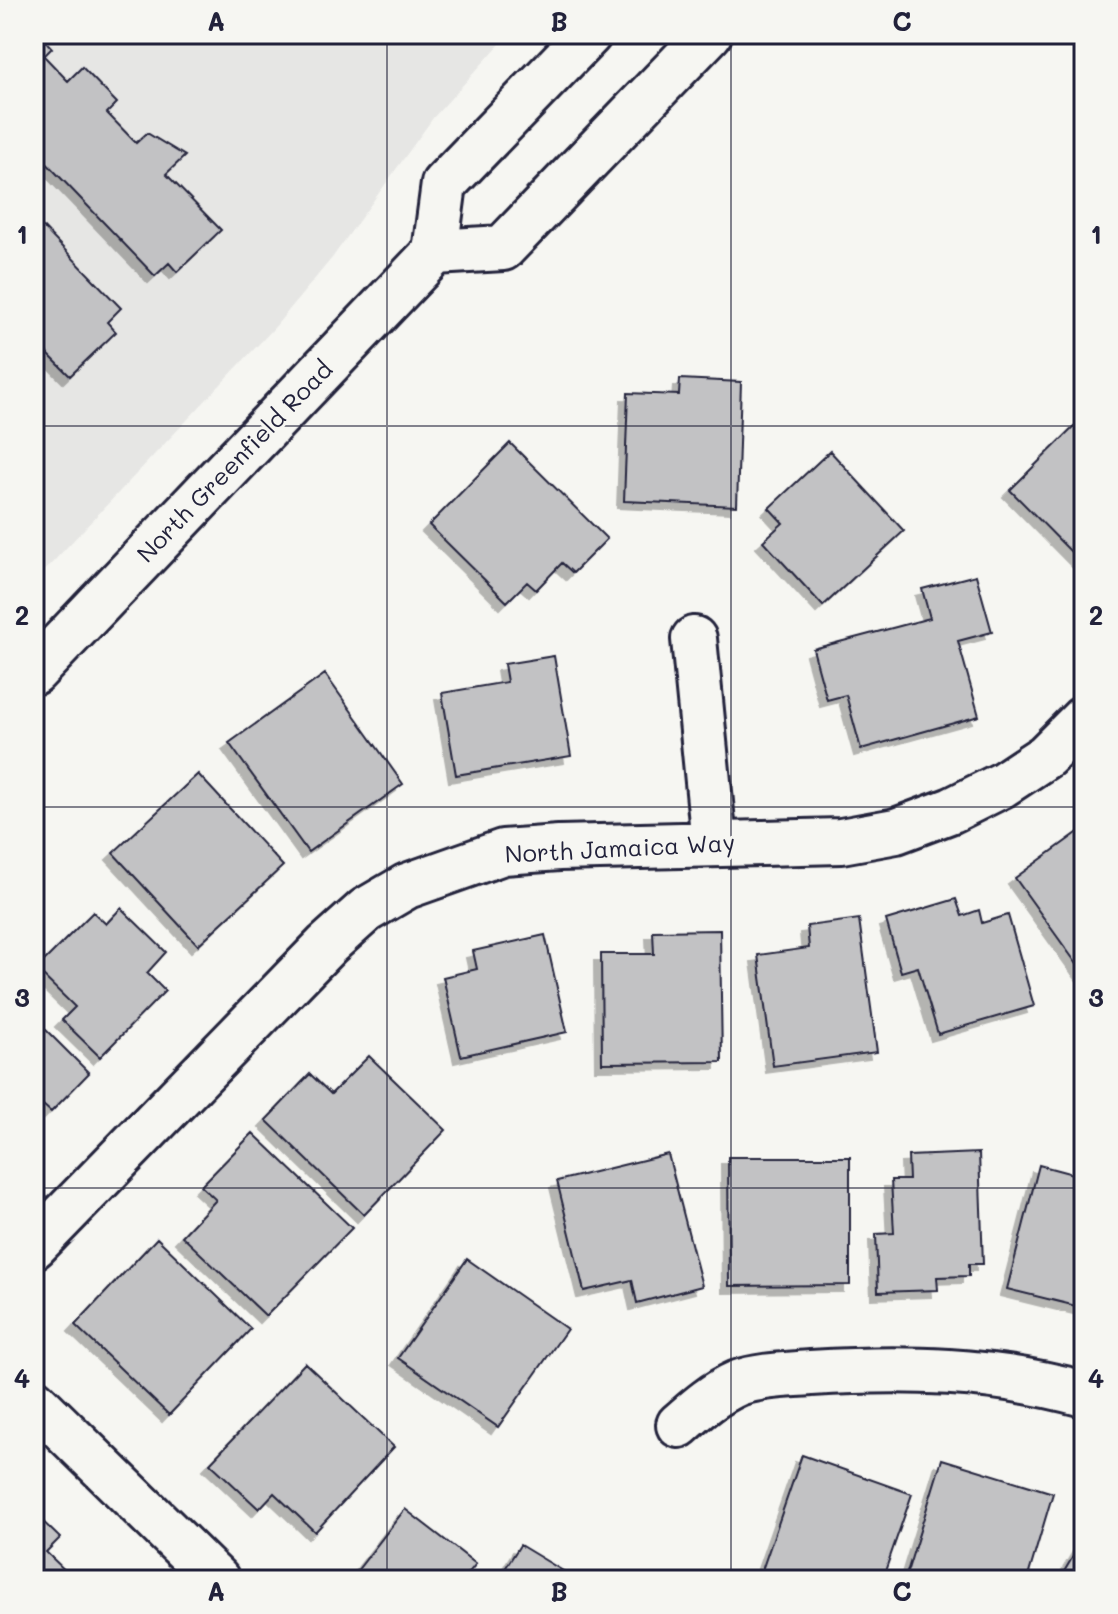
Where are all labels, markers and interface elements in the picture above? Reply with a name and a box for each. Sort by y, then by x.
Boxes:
text: A [207,4,225,38]
text: B [550,4,568,38]
text: C [892,4,912,38]
text: 1 [16,217,28,251]
text: 1 [1090,217,1102,251]
street label: North Greenfield Road [129,353,338,568]
text: 2 [15,598,29,632]
text: 2 [1089,598,1103,632]
street label: North Jamaica Way [504,826,736,869]
text: 3 [14,980,30,1014]
text: 3 [1088,980,1104,1014]
text: 4 [14,1361,30,1395]
text: 4 [1088,1361,1104,1395]
text: A [207,1574,225,1608]
text: B [550,1574,568,1608]
text: C [892,1574,912,1608]

